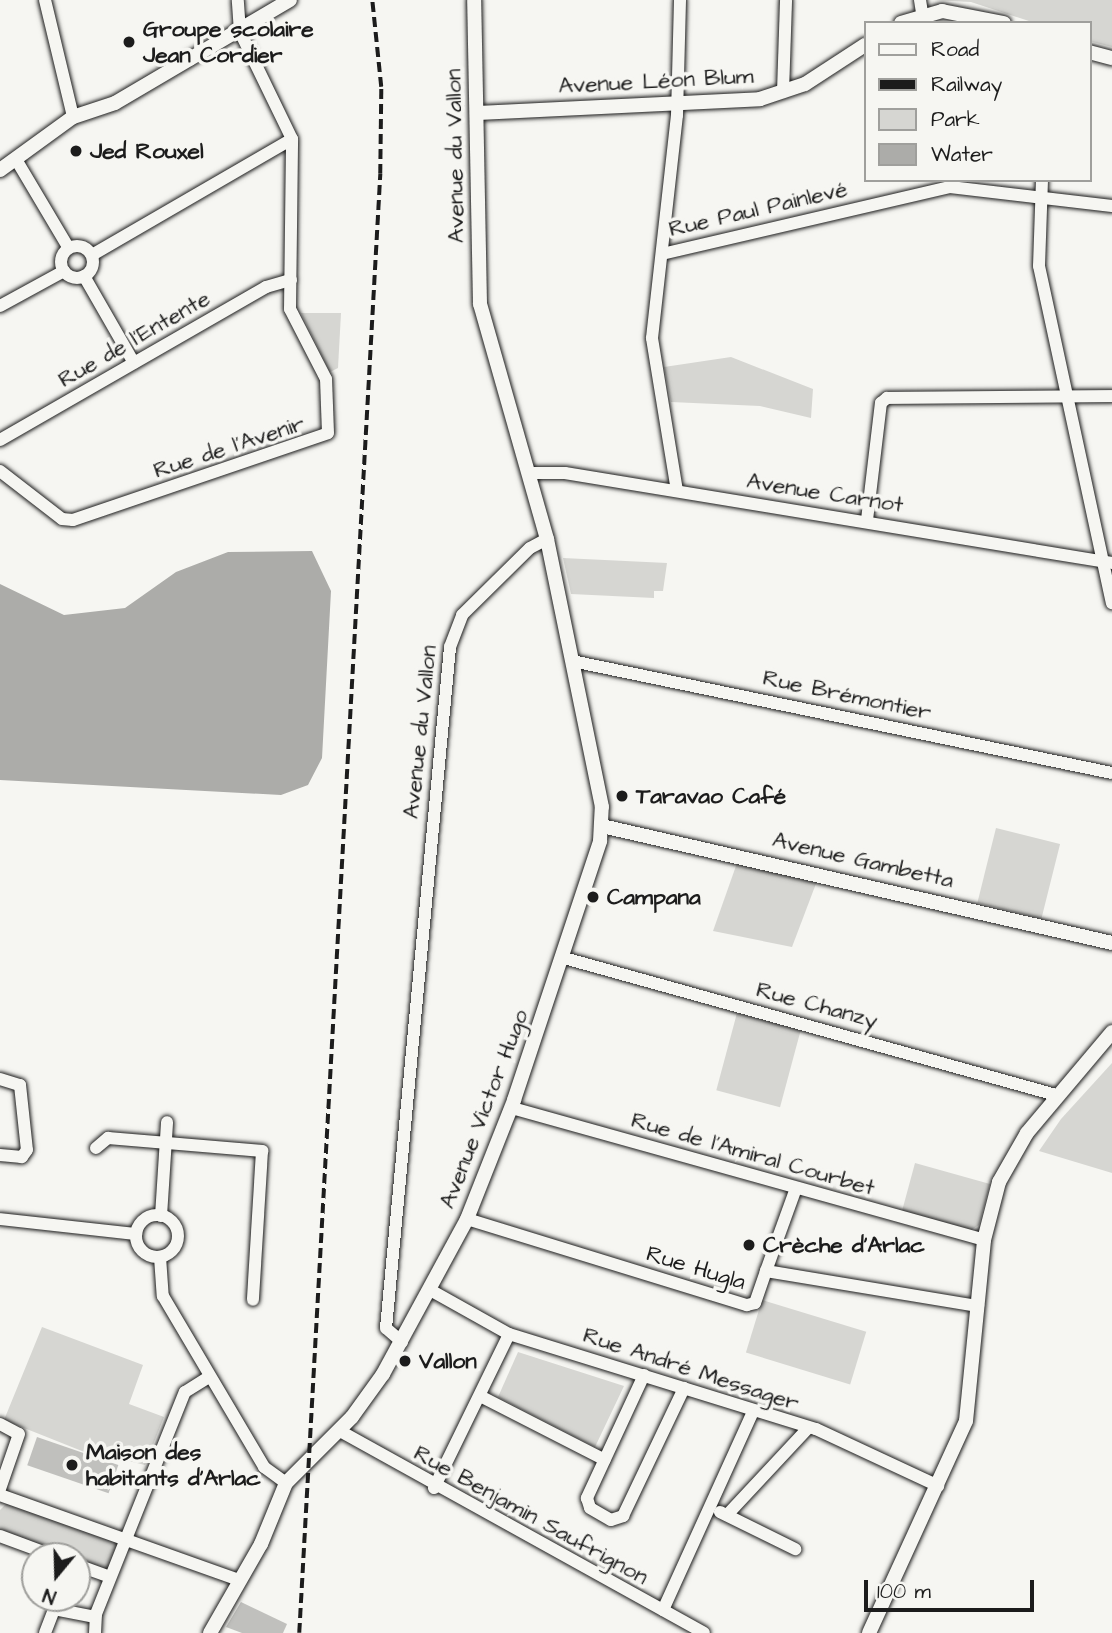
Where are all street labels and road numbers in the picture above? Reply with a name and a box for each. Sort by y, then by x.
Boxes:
street label: Avenue Léon Blum [558,62,754,100]
street label: Avenue du Vallon [440,69,470,243]
street label: Rue Paul Painlevé [666,175,850,243]
street label: Rue de l'Entente [53,284,215,394]
street label: Rue de l'Avenir [150,410,308,484]
street label: Avenue Carnot [745,467,905,519]
street label: Avenue du Vallon [397,644,443,820]
street label: Rue Brémontier [760,664,934,726]
street label: Avenue Gambetta [770,826,956,894]
street label: Rue Chanzy [753,976,881,1034]
street label: Avenue Victor Hugo [433,1006,535,1212]
street label: Rue de l'Amiral Courbet [628,1106,878,1202]
street label: Rue Hugla [643,1240,749,1296]
street label: Rue André Messager [580,1321,802,1417]
street label: Rue Benjamin Saufrignon [409,1439,653,1591]

